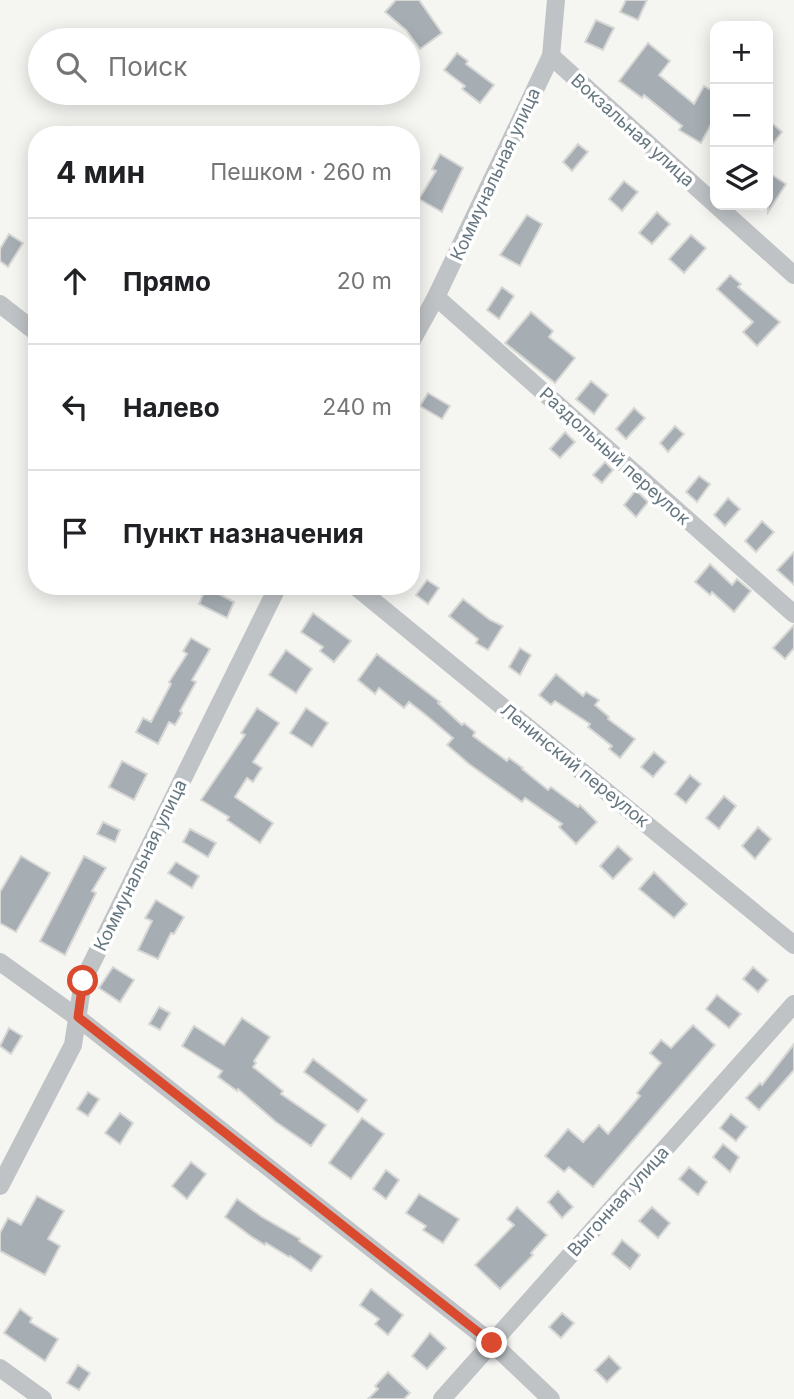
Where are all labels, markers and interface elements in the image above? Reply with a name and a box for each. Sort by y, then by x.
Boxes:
map controls [710,21,773,210]
button: + [710,21,773,84]
search box [28,28,420,105]
icon: search [52,48,90,86]
text: Поиск [108,51,187,82]
street label: Вокзальная улица [567,69,699,191]
street label: Коммунальная улица [446,84,544,264]
button: − [710,84,773,147]
button: layers [710,147,773,210]
text: 4 мин [56,154,145,190]
text: Пешком · 260 m [210,158,392,186]
icon: ahead [56,262,94,300]
text: Прямо [123,266,211,297]
text: 20 m [337,267,392,295]
street label: Раздольный переулок [536,383,695,529]
icon: left [56,388,94,426]
text: Налево [123,392,220,423]
text: 240 m [322,393,392,421]
icon: arrive [56,514,94,552]
text: Пункт назначения [123,518,364,549]
street label: Ленинский переулок [497,699,654,831]
street label: Коммунальная улица [89,776,191,954]
route start [67,965,98,996]
street label: Выгонная улица [563,1142,673,1260]
route end [476,1327,507,1358]

